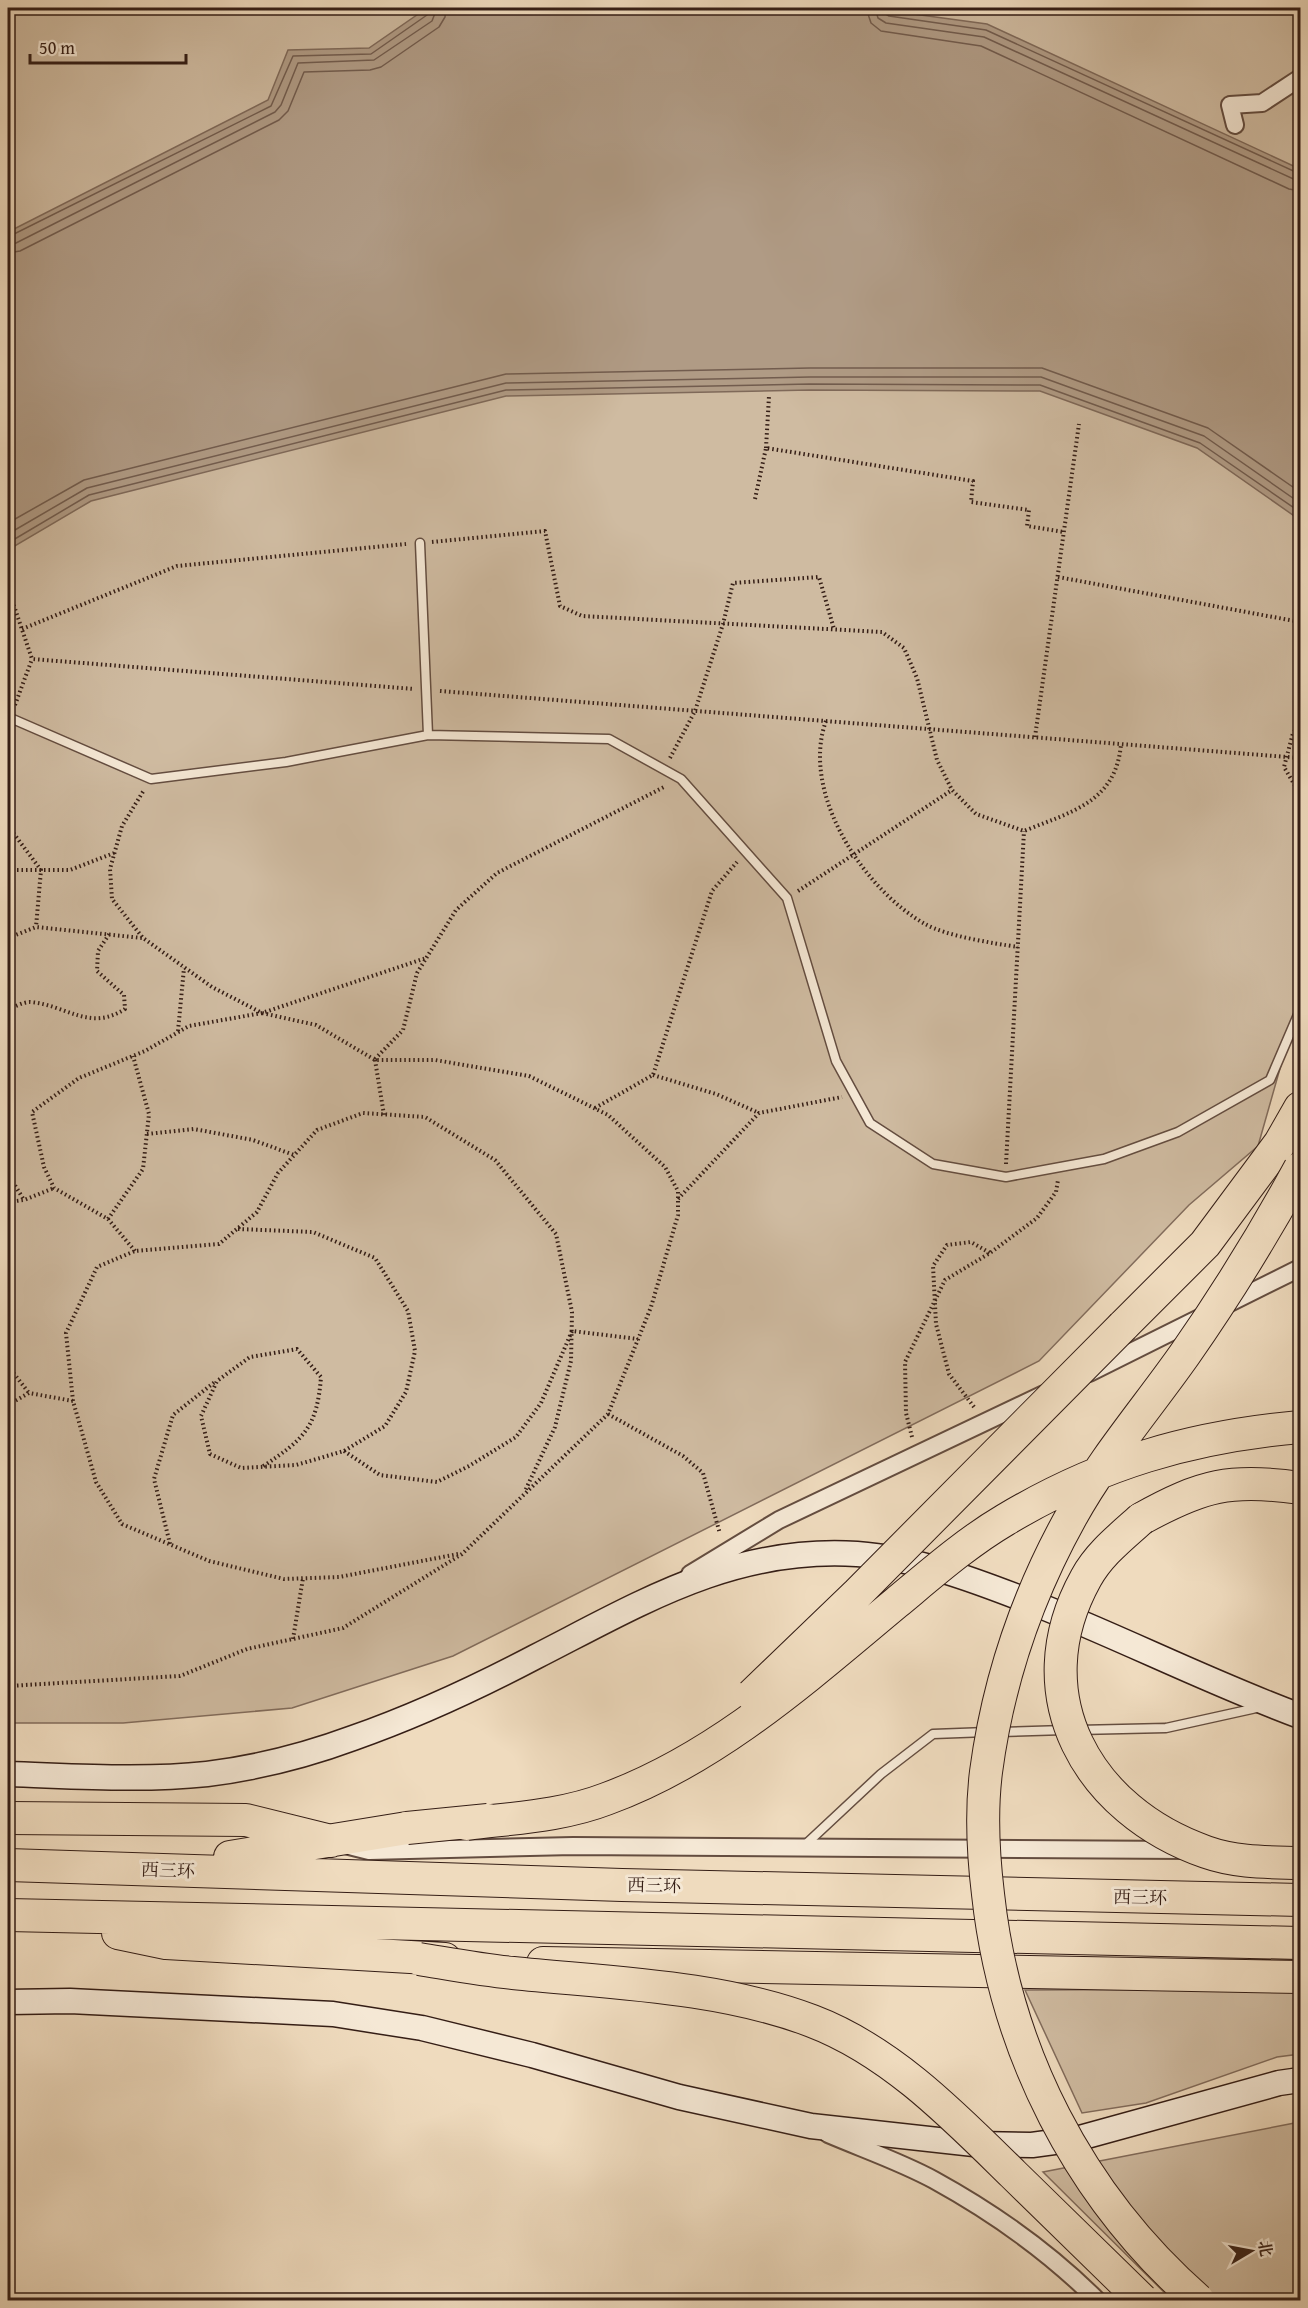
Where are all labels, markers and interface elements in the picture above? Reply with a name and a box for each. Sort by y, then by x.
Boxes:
scale bar [30,27,186,65]
text: 50 m [39,34,75,61]
street label: 西三环 [141,1856,195,1884]
street label: 西三环 [627,1871,681,1899]
street label: 西三环 [1113,1883,1167,1911]
north arrow [1221,2221,1281,2281]
text: 北 [1253,2238,1279,2258]

